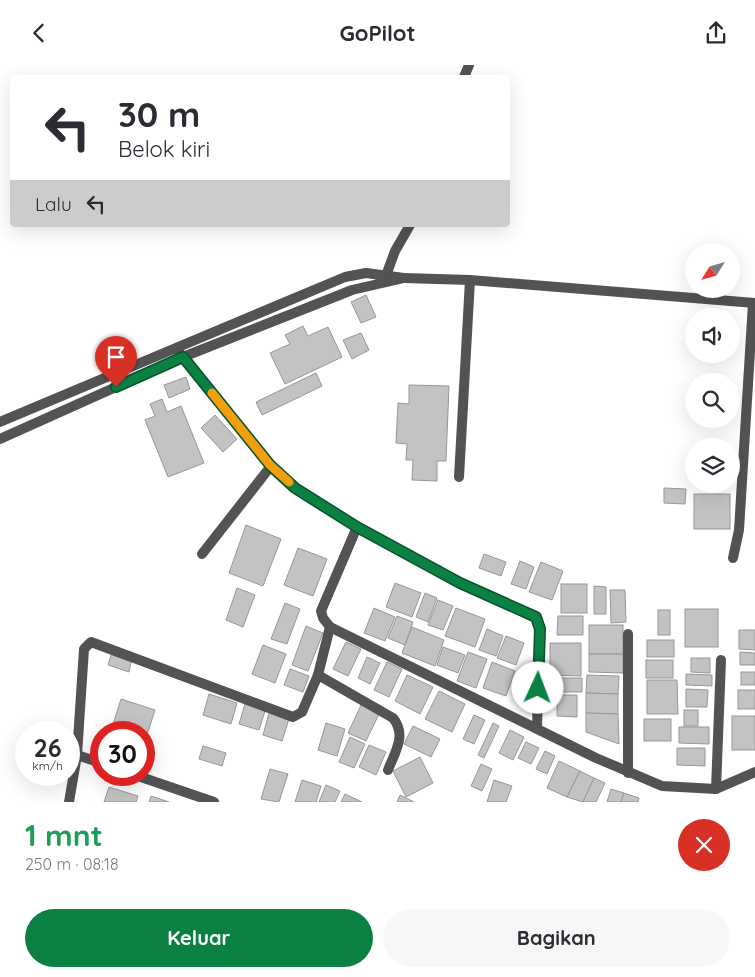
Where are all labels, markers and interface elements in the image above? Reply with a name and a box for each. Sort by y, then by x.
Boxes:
icon: back [25,19,53,47]
text: GoPilot [340,19,415,47]
icon: share [702,19,730,47]
text: 30 m [118,92,200,136]
icon: left [35,95,100,160]
text: Belok kiri [118,135,210,163]
icon: left [82,190,110,218]
text: Lalu [35,192,72,216]
north arrow [685,243,740,297]
map controls [685,243,740,493]
button: sound [685,308,740,363]
pin [95,336,137,387]
icon: arrive [102,343,130,371]
button: search [685,373,740,428]
button: layers [685,438,740,493]
position arrow [511,661,563,713]
speed limit sign: 30 [90,721,155,786]
text: 26 [33,732,62,763]
text: km/h [32,758,63,773]
text: 1 mnt [25,816,103,854]
button: close [678,819,730,871]
text: 250 m · 08:18 [25,854,119,874]
button: Keluar [25,909,373,967]
button: Bagikan [383,909,730,967]

